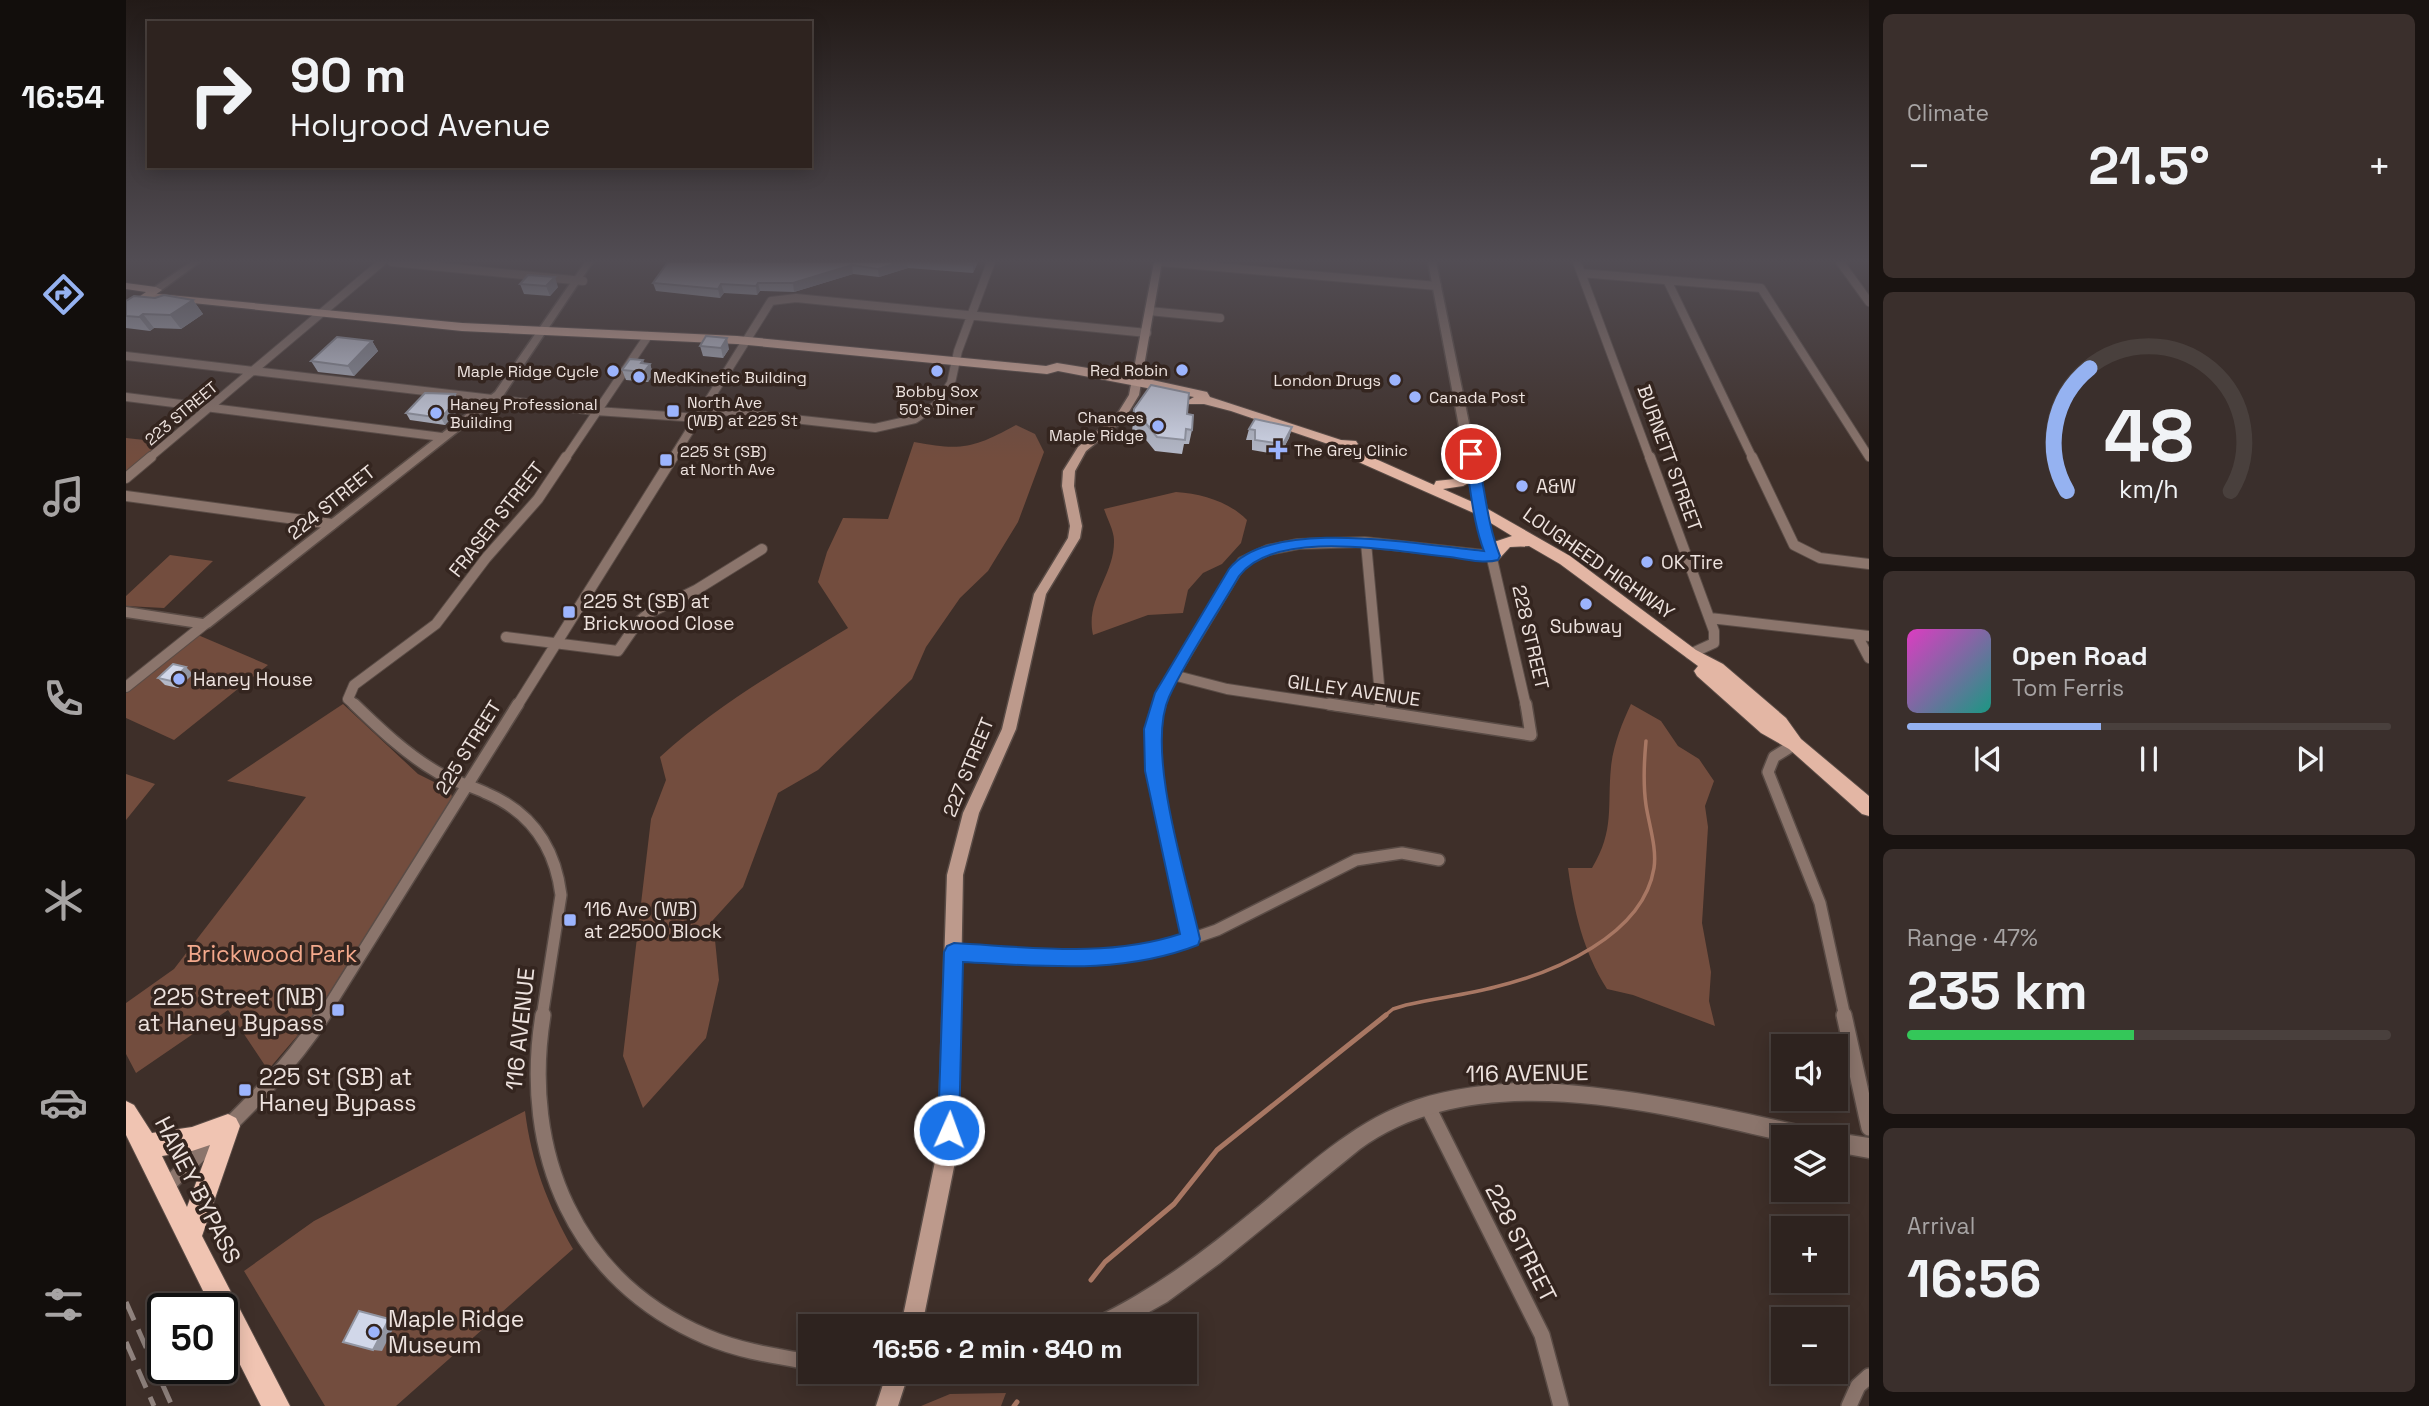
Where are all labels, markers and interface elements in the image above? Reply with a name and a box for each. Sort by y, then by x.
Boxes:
text: 90 m [290,44,406,106]
icon: right [175,49,266,140]
text: 16:54 [21,77,105,117]
text: Climate [1907,98,1989,128]
text: Holyrood Avenue [290,105,551,145]
text: 21.5° [2088,133,2210,199]
text: − [1907,142,1931,190]
text: + [2367,142,2391,190]
icon: directions [39,270,88,319]
place label: Red Robin [1090,360,1168,381]
place label: Maple Ridge Cycle [457,361,599,382]
marker: Red Robin [1174,362,1190,378]
marker: Maple Ridge Cycle [605,363,621,379]
marker: Bobby Sox 50's Diner [929,363,945,379]
place label: MedKinetic Building [653,367,807,388]
marker: MedKinetic Building [631,369,647,385]
place label: London Drugs [1273,370,1381,391]
marker: London Drugs [1387,372,1403,388]
street label: 223 STREET [140,377,222,450]
place label: Bobby Sox 50's Diner [895,381,979,420]
street label: BURNETT STREET [1631,382,1708,535]
place label: Canada Post [1429,387,1526,408]
marker: Canada Post [1407,389,1423,405]
text: 48 [2104,389,2194,482]
place label: North Ave (WB) at 225 St [687,392,798,431]
place label: Haney Professional Building [450,394,598,433]
marker: North Ave (WB) at 225 St [665,403,681,419]
marker: Haney Professional Building [428,405,444,421]
place label: Chances Maple Ridge [1049,407,1144,446]
marker: Chances Maple Ridge [1150,418,1166,434]
pin [1441,424,1501,484]
icon: arrive [1452,435,1490,473]
marker: The Grey Clinic [1268,440,1288,460]
place label: The Grey Clinic [1294,440,1408,461]
place label: 225 St (SB) at North Ave [680,441,775,480]
marker: 225 St (SB) at North Ave [658,452,674,468]
street label: FRASER STREET [443,456,549,582]
street label: 224 STREET [282,459,380,545]
icon: music [39,472,88,521]
text: km/h [2119,472,2179,504]
place label: A&W [1536,474,1576,499]
marker: A&W [1514,478,1530,494]
street label: LOUGHEED HIGHWAY [1518,502,1680,625]
place label: OK Tire [1661,550,1723,575]
marker: OK Tire [1639,554,1655,570]
street label: 228 STREET [1506,582,1555,692]
place label: 225 St (SB) at Brickwood Close [583,589,734,636]
marker: Subway [1578,596,1594,612]
marker: 225 St (SB) at Brickwood Close [561,604,577,620]
place label: Subway [1550,614,1622,639]
text: Open Road [2012,639,2148,673]
place label: Haney House [193,667,313,692]
street label: GILLEY AVENUE [1286,669,1422,712]
marker: Haney House [171,671,187,687]
text: Tom Ferris [2012,673,2124,703]
icon: phone [39,674,88,723]
street label: 225 STREET [430,696,507,799]
street label: 227 STREET [937,714,1000,821]
icon: previous [1969,740,2007,778]
icon: pause [2130,740,2168,778]
icon: next [2291,740,2329,778]
icon: climate [39,876,88,925]
place label: 116 Ave (WB) at 22500 Block [584,897,722,944]
marker: 116 Ave (WB) at 22500 Block [562,912,578,928]
text: Range · 47% [1907,923,2038,953]
park label: Brickwood Park [187,939,357,969]
text: 235 km [1907,958,2088,1024]
street label: 116 AVENUE [499,966,541,1092]
place label: 225 Street (NB) at Haney Bypass [138,982,324,1038]
marker: 225 Street (NB) at Haney Bypass [330,1002,346,1018]
map controls [1771,1034,1848,1384]
button: sound [1771,1034,1848,1111]
street label: 116 AVENUE [1465,1057,1589,1089]
place label: 225 St (SB) at Haney Bypass [259,1062,416,1118]
icon: car [39,1078,88,1127]
marker: 225 St (SB) at Haney Bypass [237,1082,253,1098]
position arrow [912,1093,986,1167]
street label: HANEY BYPASS [148,1111,248,1269]
button: layers [1771,1125,1848,1202]
street label: 228 STREET [1478,1179,1564,1307]
text: Arrival [1907,1211,1975,1241]
button: + [1771,1216,1848,1293]
text: 16:56 [1907,1246,2041,1312]
icon: filters [39,1280,88,1329]
speed limit sign: 50 [147,1293,238,1384]
place label: Maple Ridge Museum [388,1304,524,1360]
button: − [1771,1307,1848,1384]
marker: Maple Ridge Museum [366,1324,382,1340]
text: 16:56 · 2 min · 840 m [873,1332,1122,1366]

